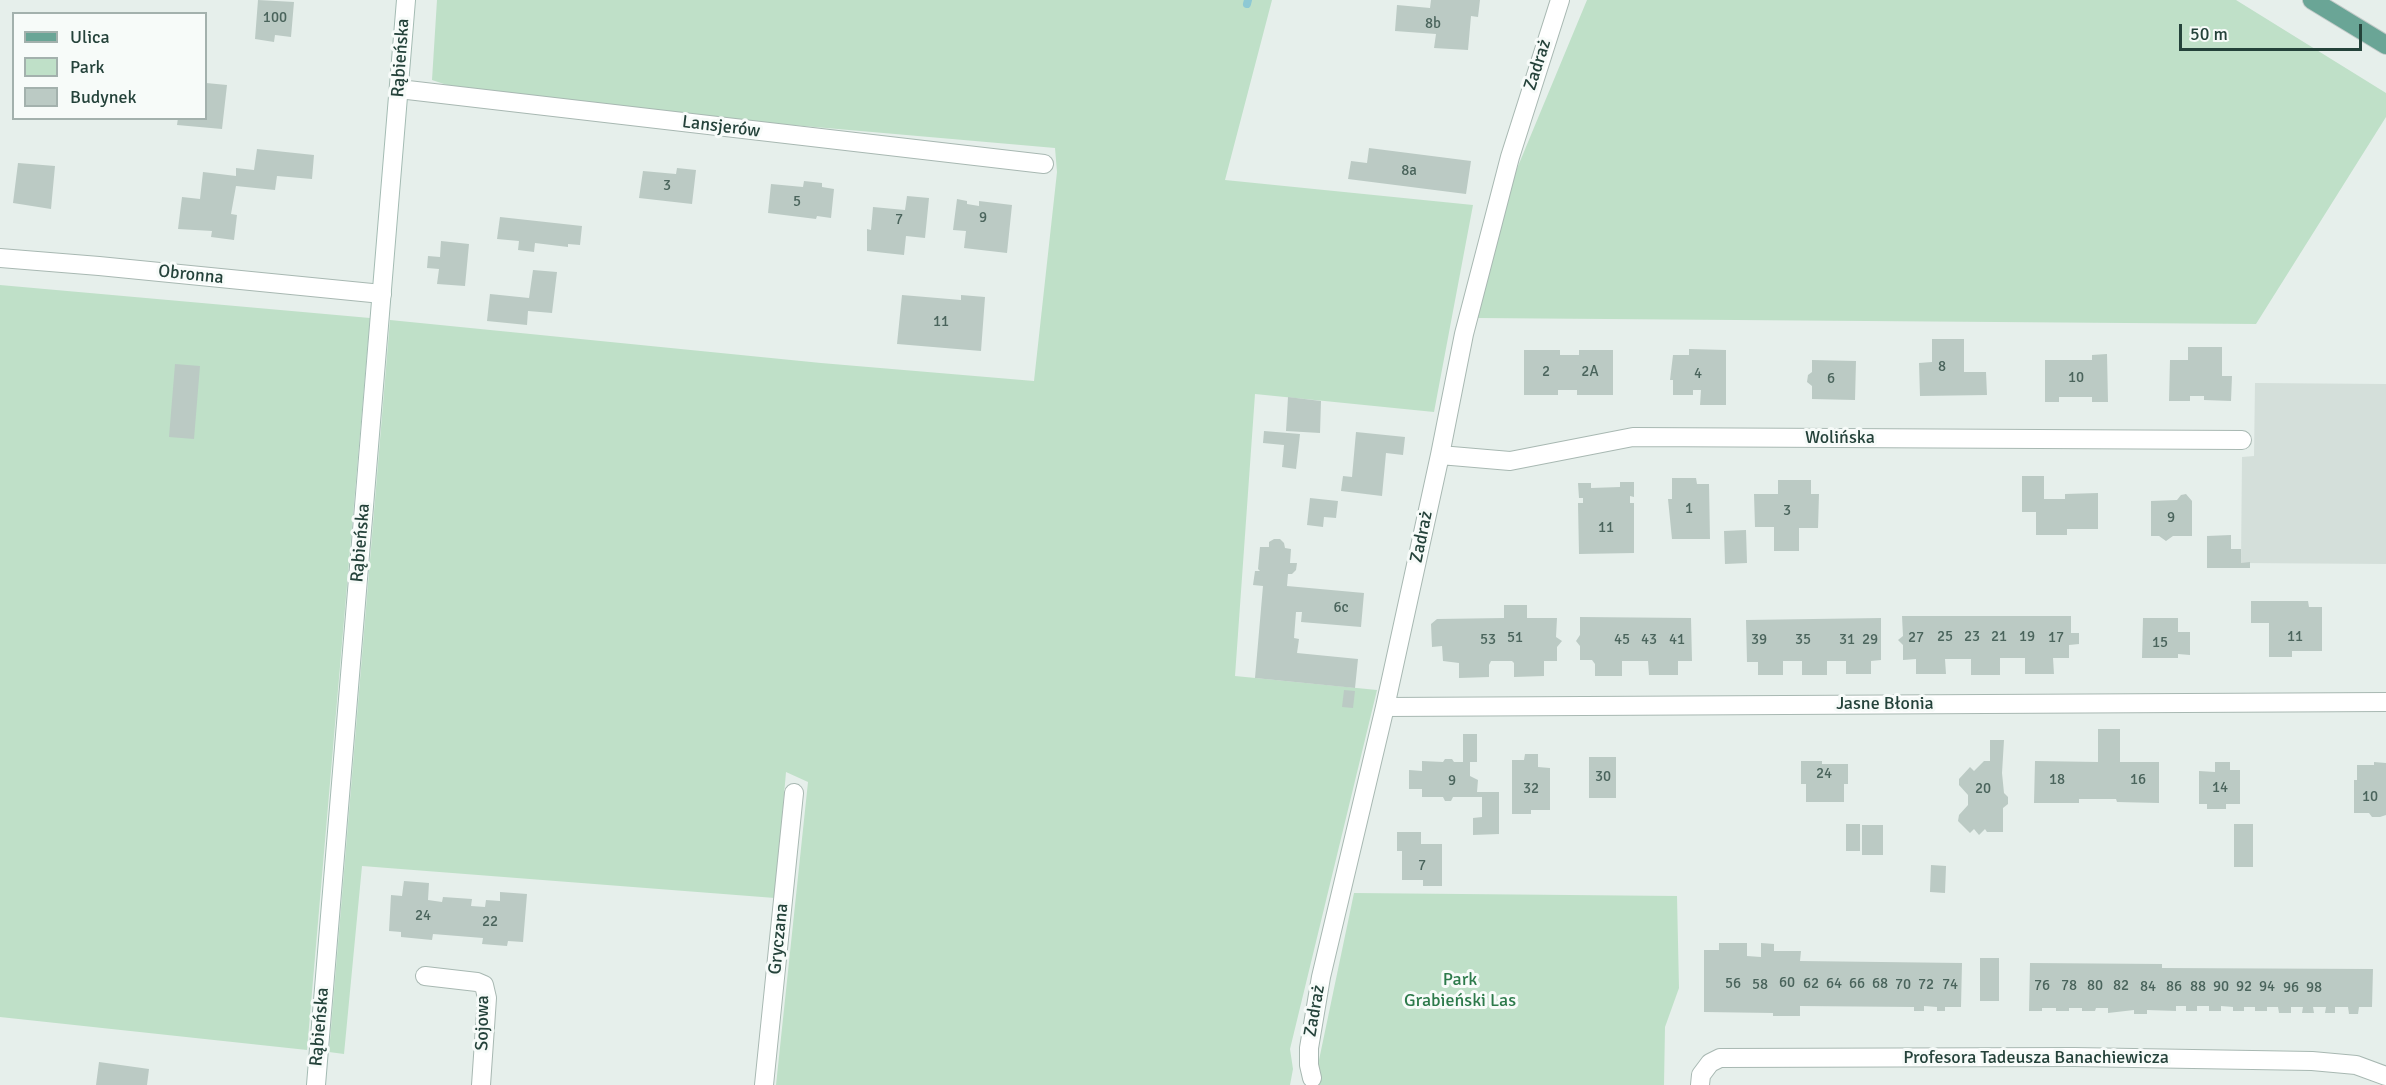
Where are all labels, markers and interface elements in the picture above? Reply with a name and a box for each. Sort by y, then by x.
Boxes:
house number: 100 [263,9,287,27]
legend [12,12,207,120]
scale bar [2182,12,2365,50]
house number: 8b [1425,15,1441,33]
street label: Rąbieńska [387,18,415,98]
text: 50 m [2190,23,2228,45]
text: Ulica [70,26,110,48]
street label: Zadraż [1520,37,1556,93]
text: Park [70,56,105,78]
text: Budynek [70,86,137,108]
street label: Lansjerów [681,111,761,143]
house number: 8a [1401,162,1417,180]
house number: 3 [663,177,671,195]
house number: 5 [793,193,801,211]
house number: 9 [979,209,987,227]
house number: 7 [895,211,903,229]
street label: Obronna [157,261,225,289]
house number: 11 [933,313,949,331]
house number: 8 [1938,358,1946,376]
house number: 2 [1542,363,1550,381]
house number: 2A [1581,363,1599,381]
house number: 4 [1694,365,1702,383]
house number: 10 [2068,369,2084,387]
house number: 6 [1827,370,1835,388]
street label: Wolińska [1805,427,1875,449]
house number: 1 [1685,500,1693,518]
house number: 3 [1783,502,1791,520]
street label: Rąbieńska [347,503,375,583]
street label: Zadraż [1406,509,1438,565]
house number: 9 [2167,509,2175,527]
house number: 11 [1598,519,1614,537]
house number: 6c [1333,599,1349,617]
house number: 25 [1937,628,1953,646]
house number: 23 [1964,628,1980,646]
house number: 21 [1991,628,2007,646]
house number: 19 [2019,628,2035,646]
house number: 11 [2287,628,2303,646]
house number: 51 [1507,629,1523,647]
house number: 27 [1908,629,1924,647]
house number: 17 [2048,629,2064,647]
house number: 53 [1480,631,1496,649]
house number: 45 [1614,631,1630,649]
house number: 43 [1641,631,1657,649]
house number: 41 [1669,631,1685,649]
house number: 39 [1751,631,1767,649]
house number: 35 [1795,631,1811,649]
house number: 31 [1839,631,1855,649]
house number: 29 [1862,631,1878,649]
house number: 15 [2152,634,2168,652]
street label: Jasne Błonia [1836,693,1934,715]
house number: 24 [1816,765,1832,783]
house number: 30 [1595,768,1611,786]
house number: 18 [2049,771,2065,789]
house number: 16 [2130,771,2146,789]
house number: 9 [1448,772,1456,790]
house number: 14 [2212,779,2228,797]
house number: 32 [1523,780,1539,798]
house number: 20 [1975,780,1991,798]
house number: 10 [2362,788,2378,806]
house number: 7 [1418,857,1426,875]
street label: Gryczana [765,902,793,976]
house number: 24 [415,907,431,925]
house number: 22 [482,913,498,931]
park label: Park Grabieński Las [1404,969,1516,1012]
house number: 60 [1779,974,1795,992]
house number: 56 [1725,975,1741,993]
house number: 62 [1803,975,1819,993]
house number: 64 [1826,975,1842,993]
house number: 66 [1849,975,1865,993]
house number: 68 [1872,975,1888,993]
house number: 58 [1752,976,1768,994]
house number: 70 [1895,976,1911,994]
house number: 72 [1918,976,1934,994]
house number: 74 [1942,976,1958,994]
house number: 76 [2034,977,2050,995]
house number: 78 [2061,977,2077,995]
house number: 80 [2087,977,2103,995]
house number: 82 [2113,977,2129,995]
house number: 84 [2140,978,2156,996]
house number: 86 [2166,978,2182,996]
house number: 88 [2190,978,2206,996]
house number: 90 [2213,978,2229,996]
house number: 92 [2236,978,2252,996]
house number: 94 [2259,978,2275,996]
house number: 96 [2283,979,2299,997]
house number: 98 [2306,979,2322,997]
street label: Zadraż [1300,983,1330,1039]
street label: Rąbieńska [306,987,334,1067]
street label: Sojowa [472,995,494,1051]
street label: Profesora Tadeusza Banachiewicza [1903,1047,2169,1069]

